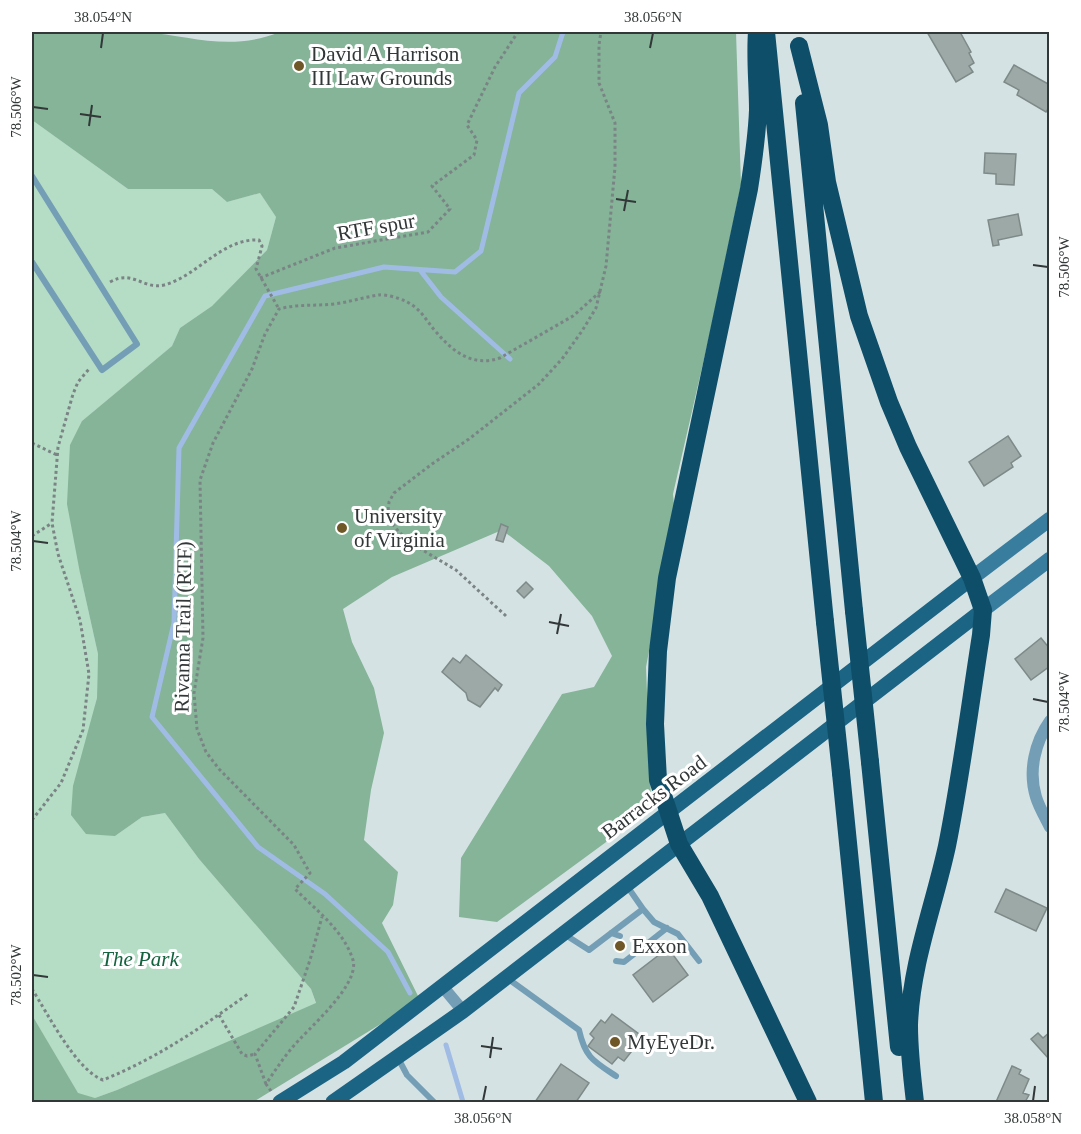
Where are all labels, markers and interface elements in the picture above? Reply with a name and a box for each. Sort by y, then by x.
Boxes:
text: 38.054°N [74,9,132,25]
text: 38.056°N [624,9,682,25]
place label: David A Harrison III Law Grounds [311,42,460,90]
marker: David A Harrison III Law Grounds [292,59,306,73]
text: 78.506°W [8,75,24,138]
street label: RTF spur [335,208,417,246]
text: 78.506°W [1056,235,1072,298]
place label: University of Virginia [354,504,445,552]
text: 78.504°W [8,509,24,572]
marker: University of Virginia [335,521,349,535]
street label: Rivanna Trail (RTF) [170,541,196,713]
text: 78.504°W [1056,670,1072,733]
street label: Barracks Road [597,750,711,844]
place label: Exxon [632,934,687,958]
marker: Exxon [613,939,627,953]
text: 78.502°W [8,943,24,1006]
park label: The Park [101,947,179,971]
place label: MyEyeDr. [627,1030,715,1054]
marker: MyEyeDr. [608,1035,622,1049]
text: 38.056°N [454,1110,512,1126]
text: 38.058°N [1004,1110,1062,1126]

